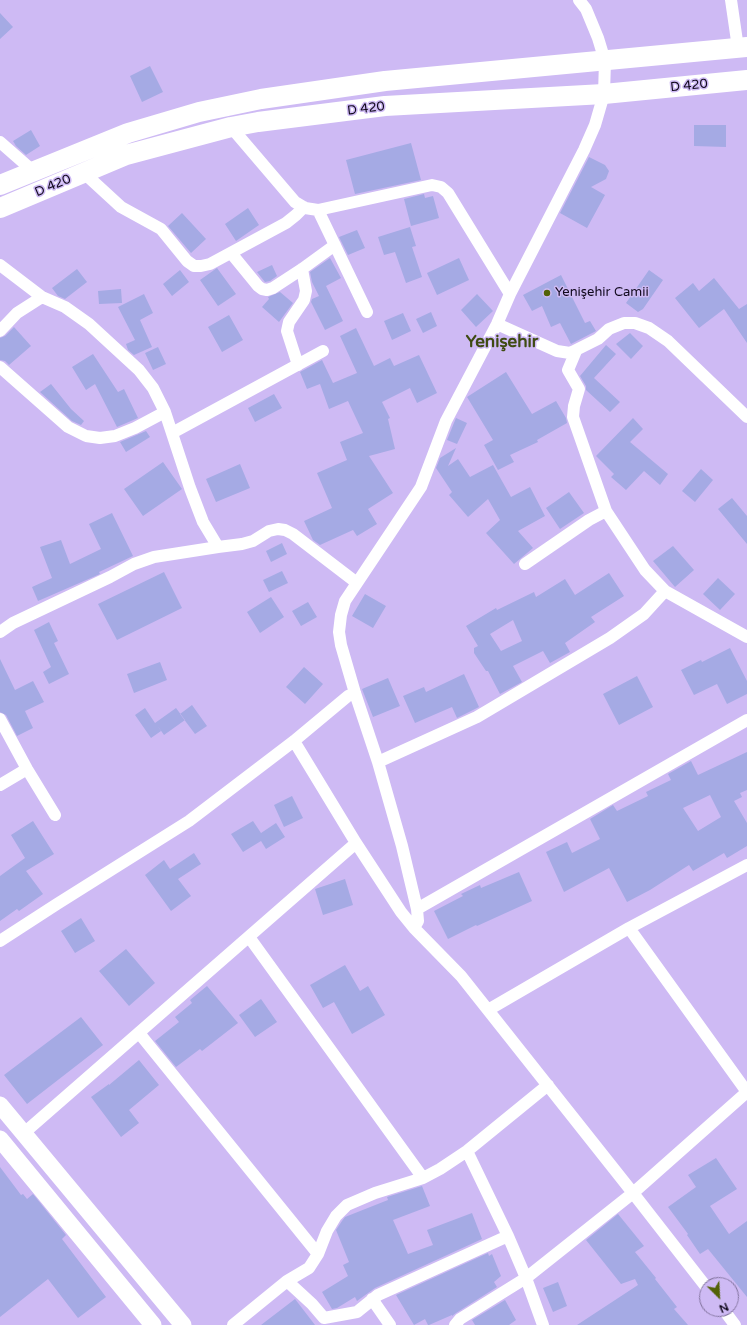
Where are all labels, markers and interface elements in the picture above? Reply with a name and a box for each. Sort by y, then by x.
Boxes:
street label: D 420 [669,76,709,96]
street label: D 420 [346,99,386,119]
street label: D 420 [33,171,73,201]
place label: Yenişehir Camii [555,285,649,301]
marker: Yenişehir Camii [542,288,552,298]
district label: Yenişehir [466,333,538,353]
north arrow [699,1277,739,1317]
text: N [717,1300,730,1315]

